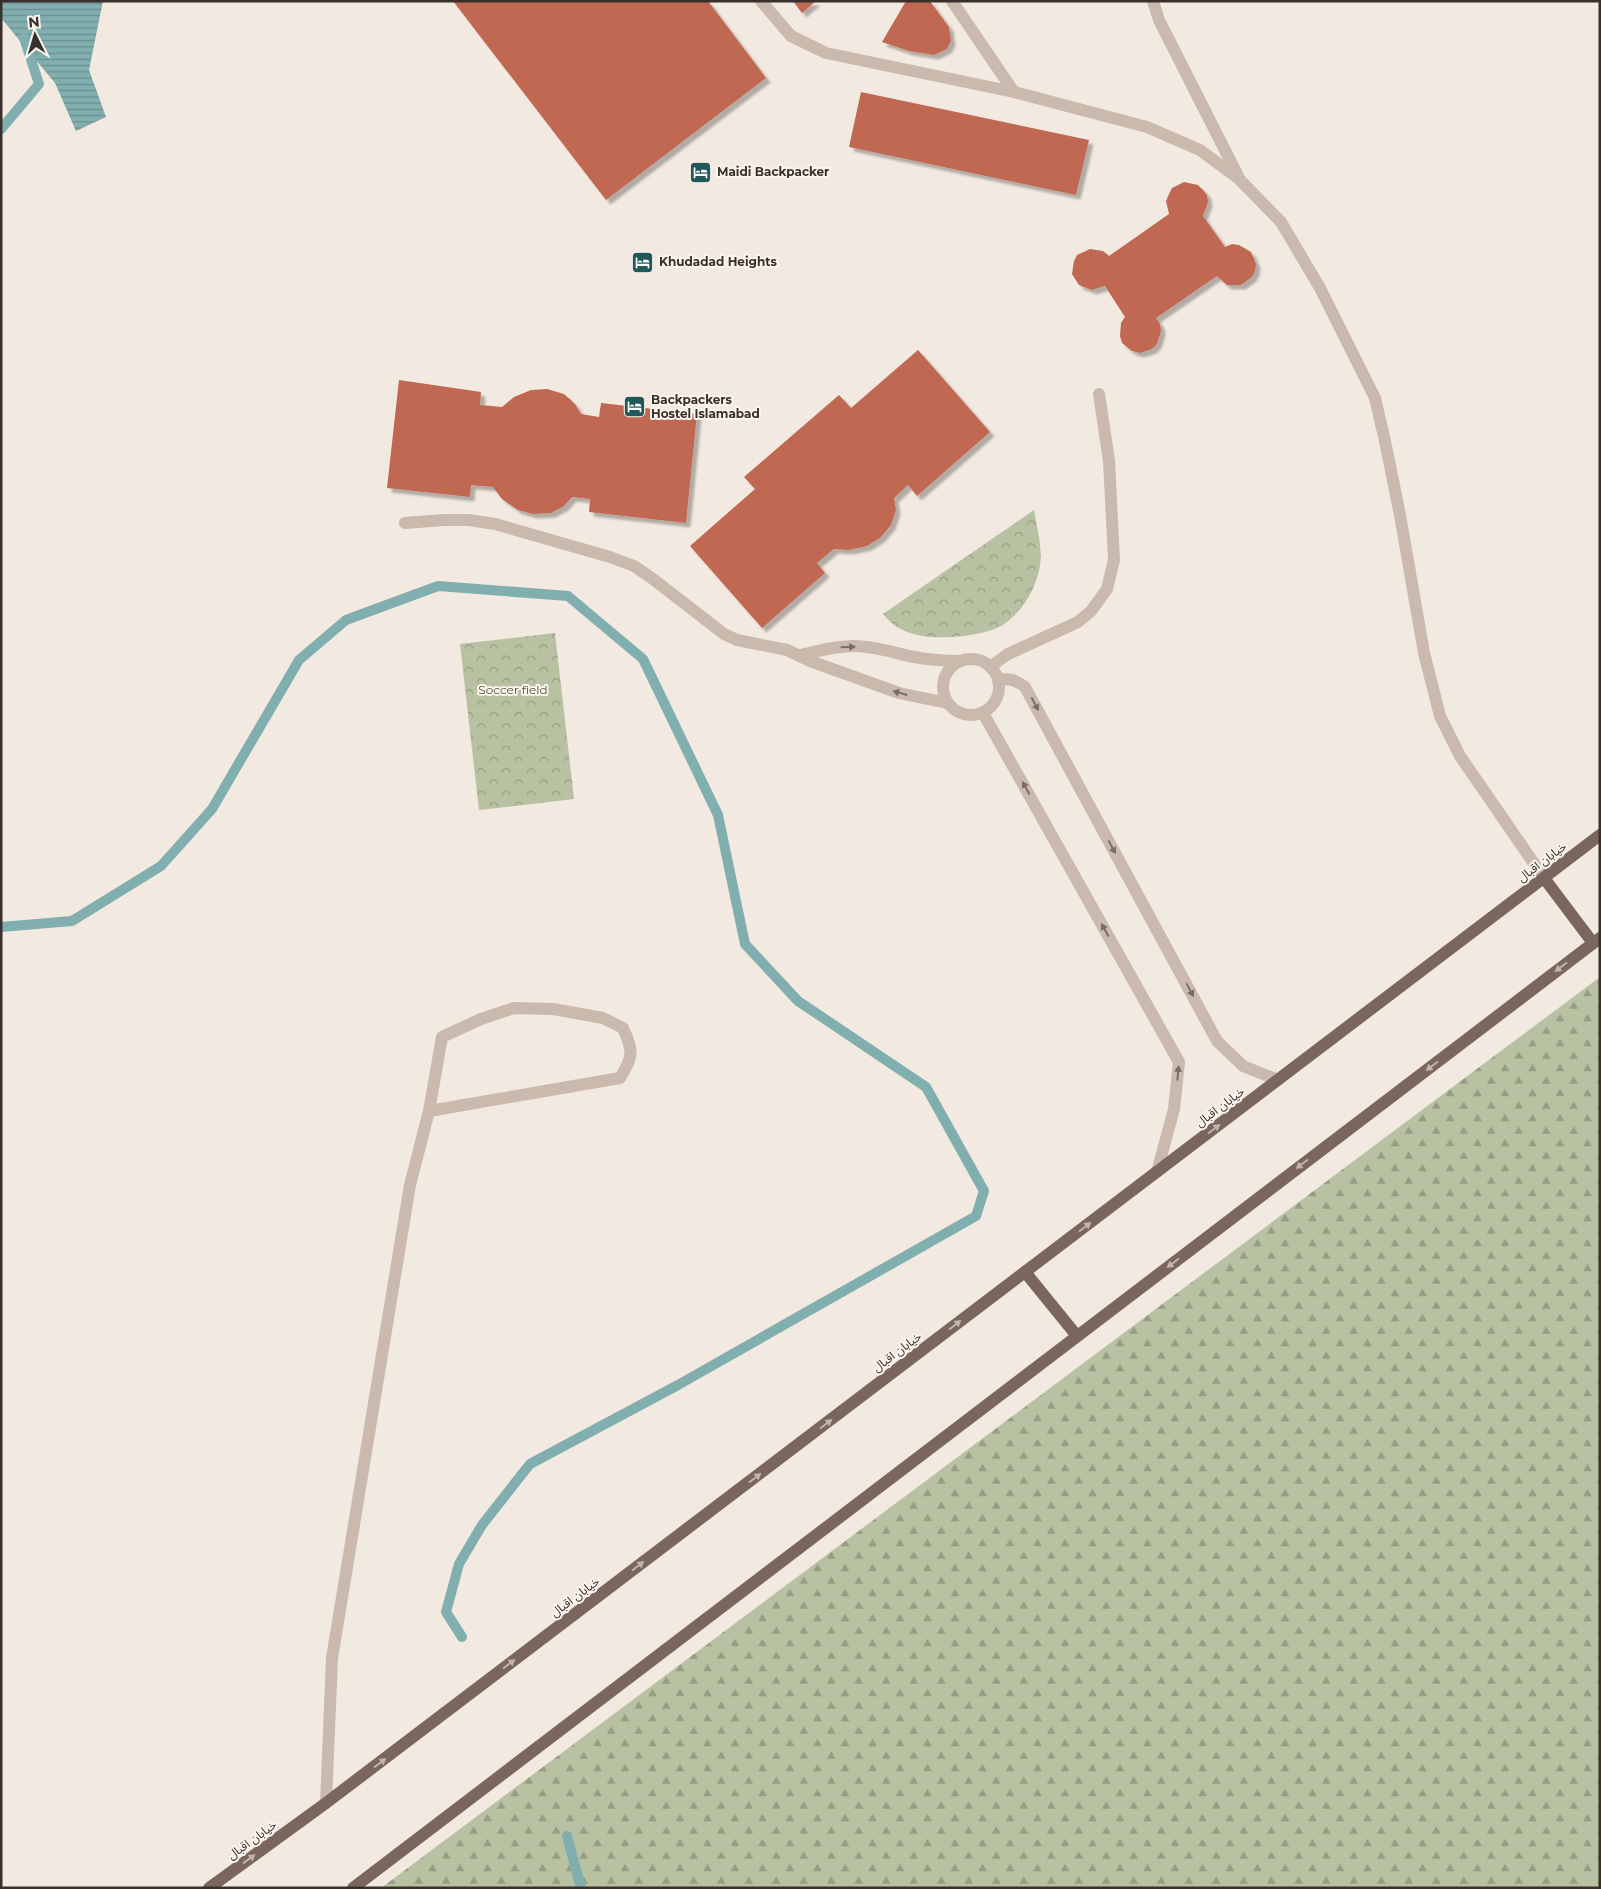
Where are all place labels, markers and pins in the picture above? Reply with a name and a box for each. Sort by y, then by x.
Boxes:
hotel icon: Maidi Backpacker [689,160,713,184]
place label: Maidi Backpacker [717,164,829,179]
hotel icon: Khudadad Heights [631,250,655,274]
place label: Khudadad Heights [659,254,777,269]
place label: Backpackers Hostel Islamabad [651,392,760,421]
hotel icon: Backpackers Hostel Islamabad [623,395,647,419]

